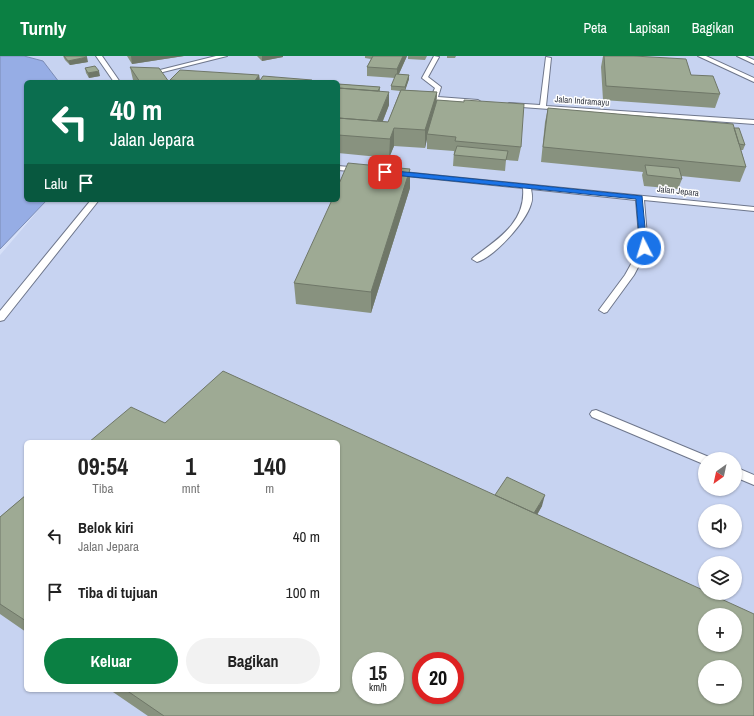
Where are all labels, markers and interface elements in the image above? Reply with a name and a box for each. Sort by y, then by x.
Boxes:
text: Turnly [20,15,66,41]
text: Peta [583,19,607,37]
text: Lapisan [629,19,670,37]
text: Bagikan [692,19,734,37]
text: 40 m [110,91,162,129]
street label: Jalan Indramayu [554,93,610,109]
icon: left [44,96,96,148]
text: Jalan Jepara [110,127,195,152]
pin [368,155,402,189]
icon: arrive [374,161,396,183]
icon: arrive [75,172,97,194]
text: Lalu [44,173,67,194]
street label: Jalan Jepara [656,183,700,199]
position arrow [623,227,665,269]
text: 09:54 [78,450,128,482]
text: 1 [185,450,196,482]
text: 140 [253,450,286,482]
north arrow [698,452,742,496]
map controls [698,452,742,704]
text: Tiba [92,480,113,497]
text: mnt [182,480,200,497]
text: m [265,480,274,497]
button: sound [698,504,742,548]
text: Belok kiri [78,517,133,538]
icon: left [44,525,66,547]
text: 40 m [293,526,320,547]
text: Jalan Jepara [78,538,139,555]
button: layers [698,556,742,600]
icon: arrive [44,581,66,603]
text: Tiba di tujuan [78,582,158,603]
text: 100 m [286,582,320,603]
button: + [698,608,742,652]
button: Keluar [44,638,178,684]
button: Bagikan [186,638,320,684]
speed limit sign: 20 [412,652,464,704]
text: 15 [369,659,387,686]
button: − [698,660,742,704]
text: km/h [369,681,387,694]

